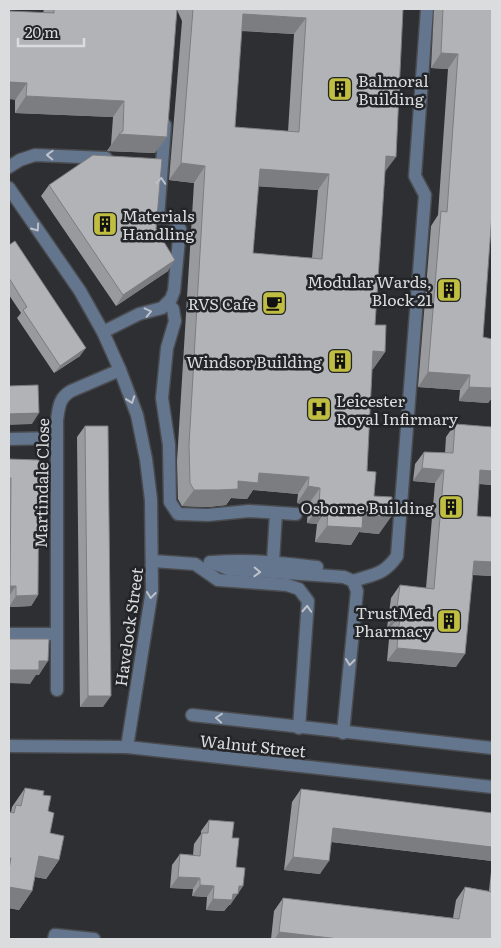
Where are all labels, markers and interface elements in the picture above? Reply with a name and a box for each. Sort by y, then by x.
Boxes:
scale bar [18,15,84,47]
text: 20 m [25,20,59,43]
place label: Balmoral Building [358,68,429,110]
building icon: Balmoral Building [327,76,353,102]
one-way arrow [46,150,54,161]
one-way arrow [155,177,166,185]
place label: Materials Handling [122,203,195,245]
building icon: Materials Handling [92,211,118,237]
one-way arrow [30,222,39,231]
place label: Modular Wards, Block 21 [307,269,432,311]
building icon: Modular Wards, Block 21 [436,277,462,303]
cafe icon: RVS Cafe [261,290,287,316]
place label: RVS Cafe [188,291,256,315]
one-way arrow [143,307,152,318]
building icon: Windsor Building [327,348,353,374]
place label: Windsor Building [186,349,322,373]
place label: Leicester Royal Infirmary [336,388,459,430]
one-way arrow [125,395,135,404]
hospital icon: Leicester Royal Infirmary [306,396,332,422]
street label: Martindale Close [28,418,54,548]
building icon: Osborne Building [438,494,464,520]
place label: Osborne Building [301,495,434,519]
street label: Havelock Street [108,566,148,688]
one-way arrow [253,566,261,577]
one-way arrow [146,591,157,599]
place label: TrustMed Pharmacy [354,600,433,642]
one-way arrow [302,605,313,613]
building icon: TrustMed Pharmacy [436,608,462,634]
one-way arrow [345,659,356,667]
one-way arrow [214,713,222,724]
street label: Walnut Street [199,728,308,763]

